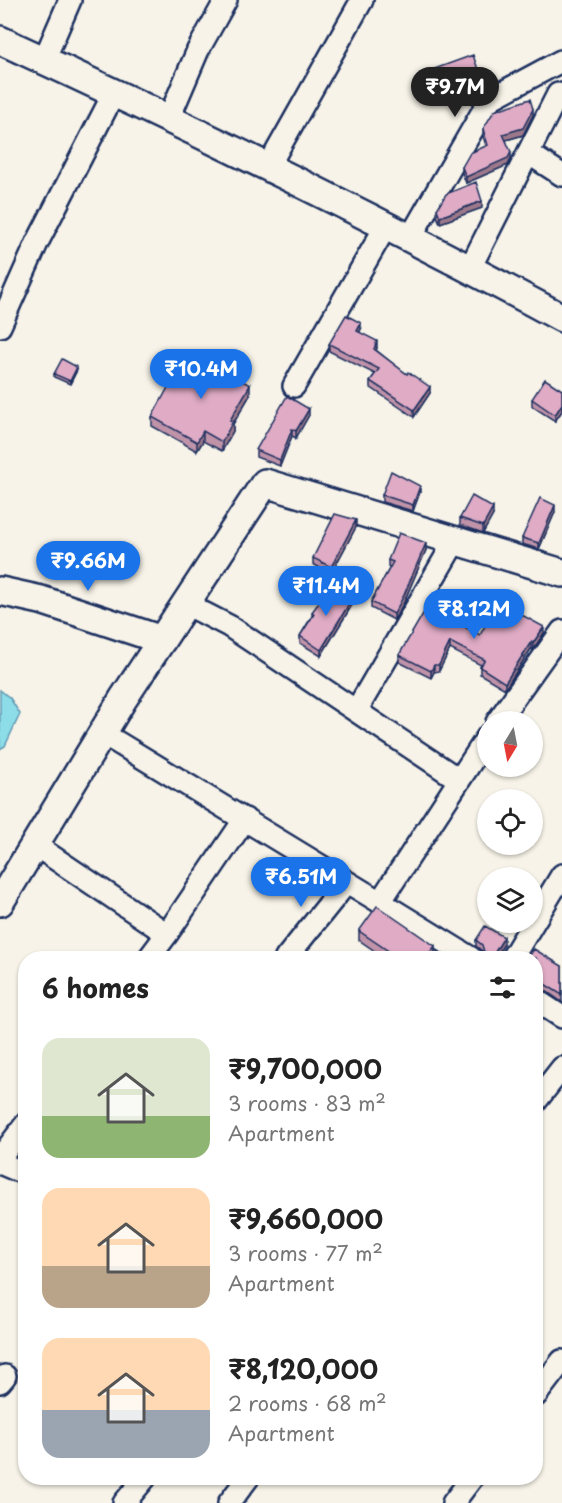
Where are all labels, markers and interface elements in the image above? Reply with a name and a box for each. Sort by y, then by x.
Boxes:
pin: ₹9.7M [413,67,497,118]
text: ₹9.7M [425,71,485,101]
pin: ₹10.4M [152,349,250,400]
text: ₹10.4M [164,353,238,383]
pin: ₹9.66M [39,541,137,592]
text: ₹9.66M [50,545,126,575]
pin: ₹11.4M [277,566,375,617]
text: ₹11.4M [292,570,360,600]
pin: ₹8.12M [425,589,523,640]
text: ₹8.12M [437,593,511,623]
north arrow [477,711,543,777]
map controls [477,711,543,933]
button: locate [477,789,543,855]
pin: ₹6.51M [252,857,350,908]
text: ₹6.51M [265,861,337,891]
button: layers [477,867,543,933]
text: 6 homes [42,968,149,1007]
icon: filters [486,971,519,1004]
text: ₹9,700,000 [228,1049,382,1088]
icon: home [90,1062,162,1134]
text: 3 rooms · 83 m² [228,1088,386,1118]
text: Apartment [228,1118,335,1148]
text: ₹9,660,000 [228,1199,383,1238]
icon: home [90,1212,162,1284]
text: 3 rooms · 77 m² [228,1238,383,1268]
text: Apartment [228,1268,335,1298]
text: ₹8,120,000 [228,1349,378,1388]
icon: home [90,1362,162,1434]
text: 2 rooms · 68 m² [228,1388,387,1418]
text: Apartment [228,1418,335,1448]

